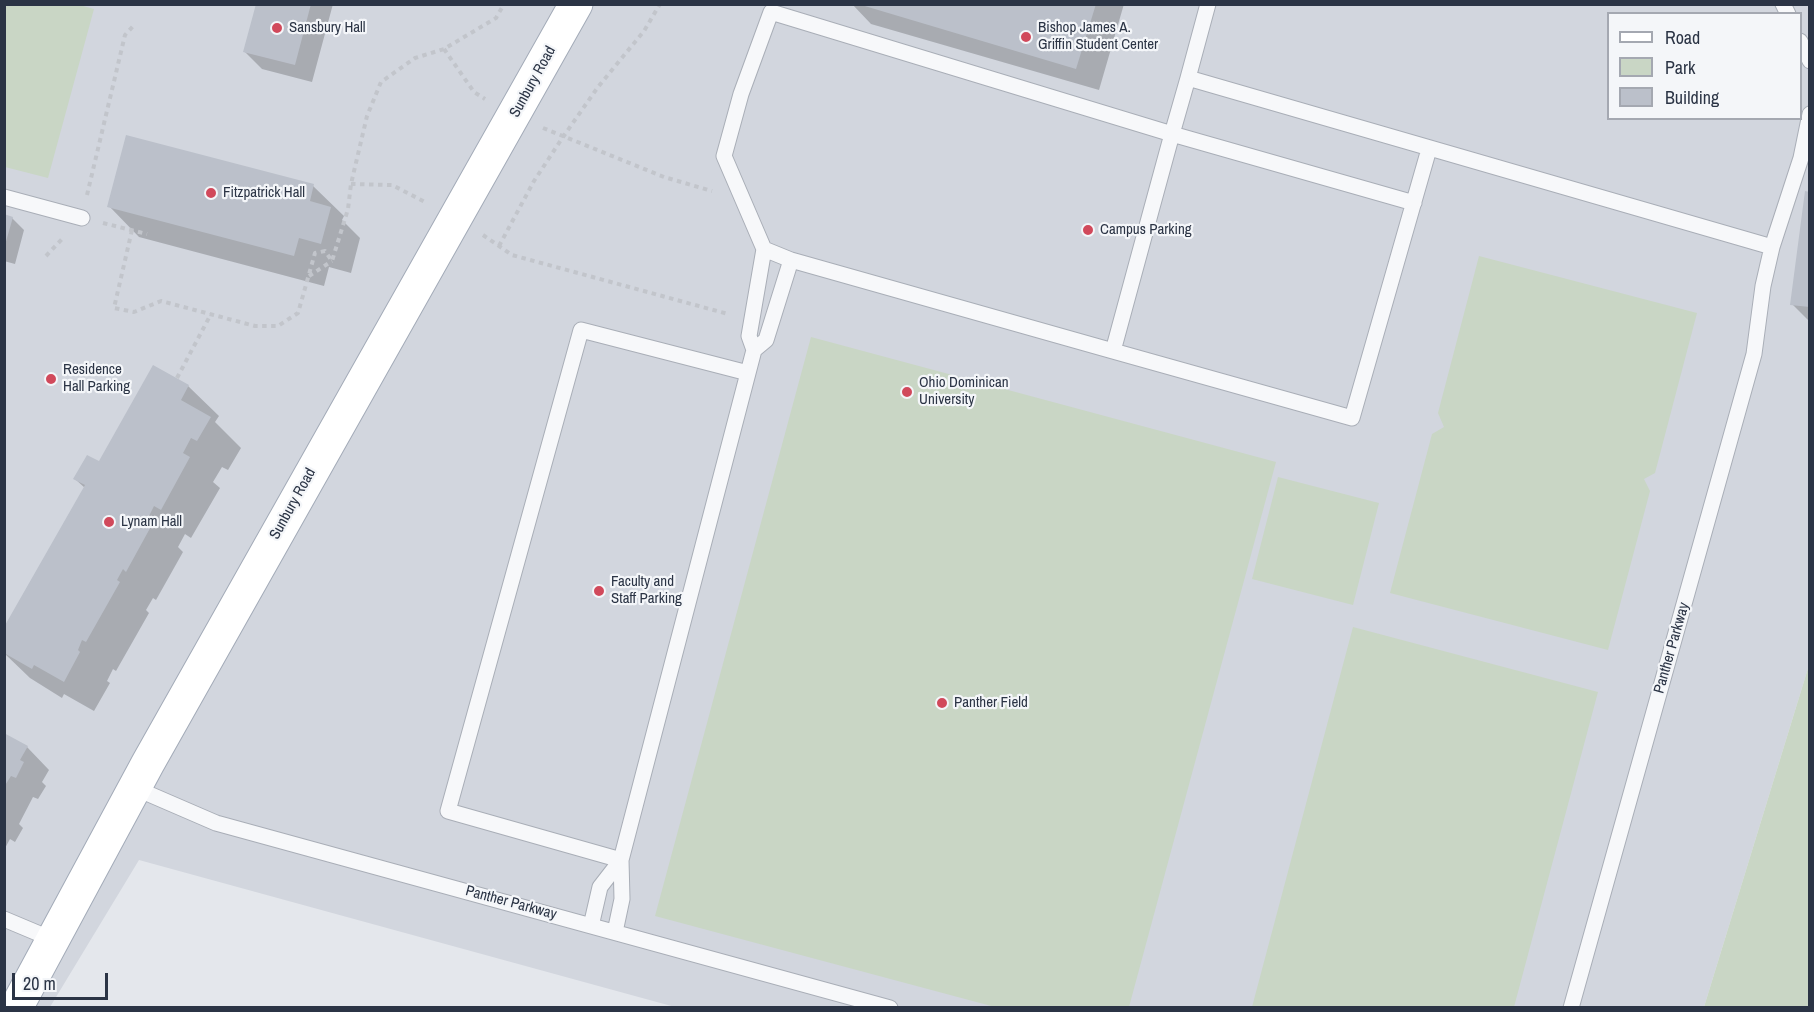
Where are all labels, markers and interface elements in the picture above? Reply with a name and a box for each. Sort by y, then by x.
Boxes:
legend [1607,12,1802,120]
place label: Sansbury Hall [289,19,366,37]
place label: Bishop James A. Griffin Student Center [1038,19,1158,54]
marker: Sansbury Hall [270,21,284,35]
text: Road [1665,25,1700,50]
marker: Bishop James A. Griffin Student Center [1019,30,1033,44]
street label: Sunbury Road [506,43,560,121]
text: Park [1665,55,1695,80]
text: Building [1665,85,1719,110]
place label: Fitzpatrick Hall [223,184,305,202]
marker: Fitzpatrick Hall [204,186,218,200]
place label: Campus Parking [1100,221,1192,239]
marker: Campus Parking [1081,223,1095,237]
place label: Residence Hall Parking [63,361,130,396]
marker: Residence Hall Parking [44,372,58,386]
place label: Ohio Dominican University [919,374,1009,409]
marker: Ohio Dominican University [900,385,914,399]
street label: Sunbury Road [266,465,320,543]
place label: Lynam Hall [121,513,182,531]
marker: Lynam Hall [102,515,116,529]
place label: Faculty and Staff Parking [611,573,682,608]
marker: Faculty and Staff Parking [592,584,606,598]
street label: Panther Parkway [1650,601,1694,695]
place label: Panther Field [954,694,1028,712]
marker: Panther Field [935,696,949,710]
street label: Panther Parkway [463,882,559,924]
scale bar [15,961,111,999]
text: 20 m [23,971,56,996]

